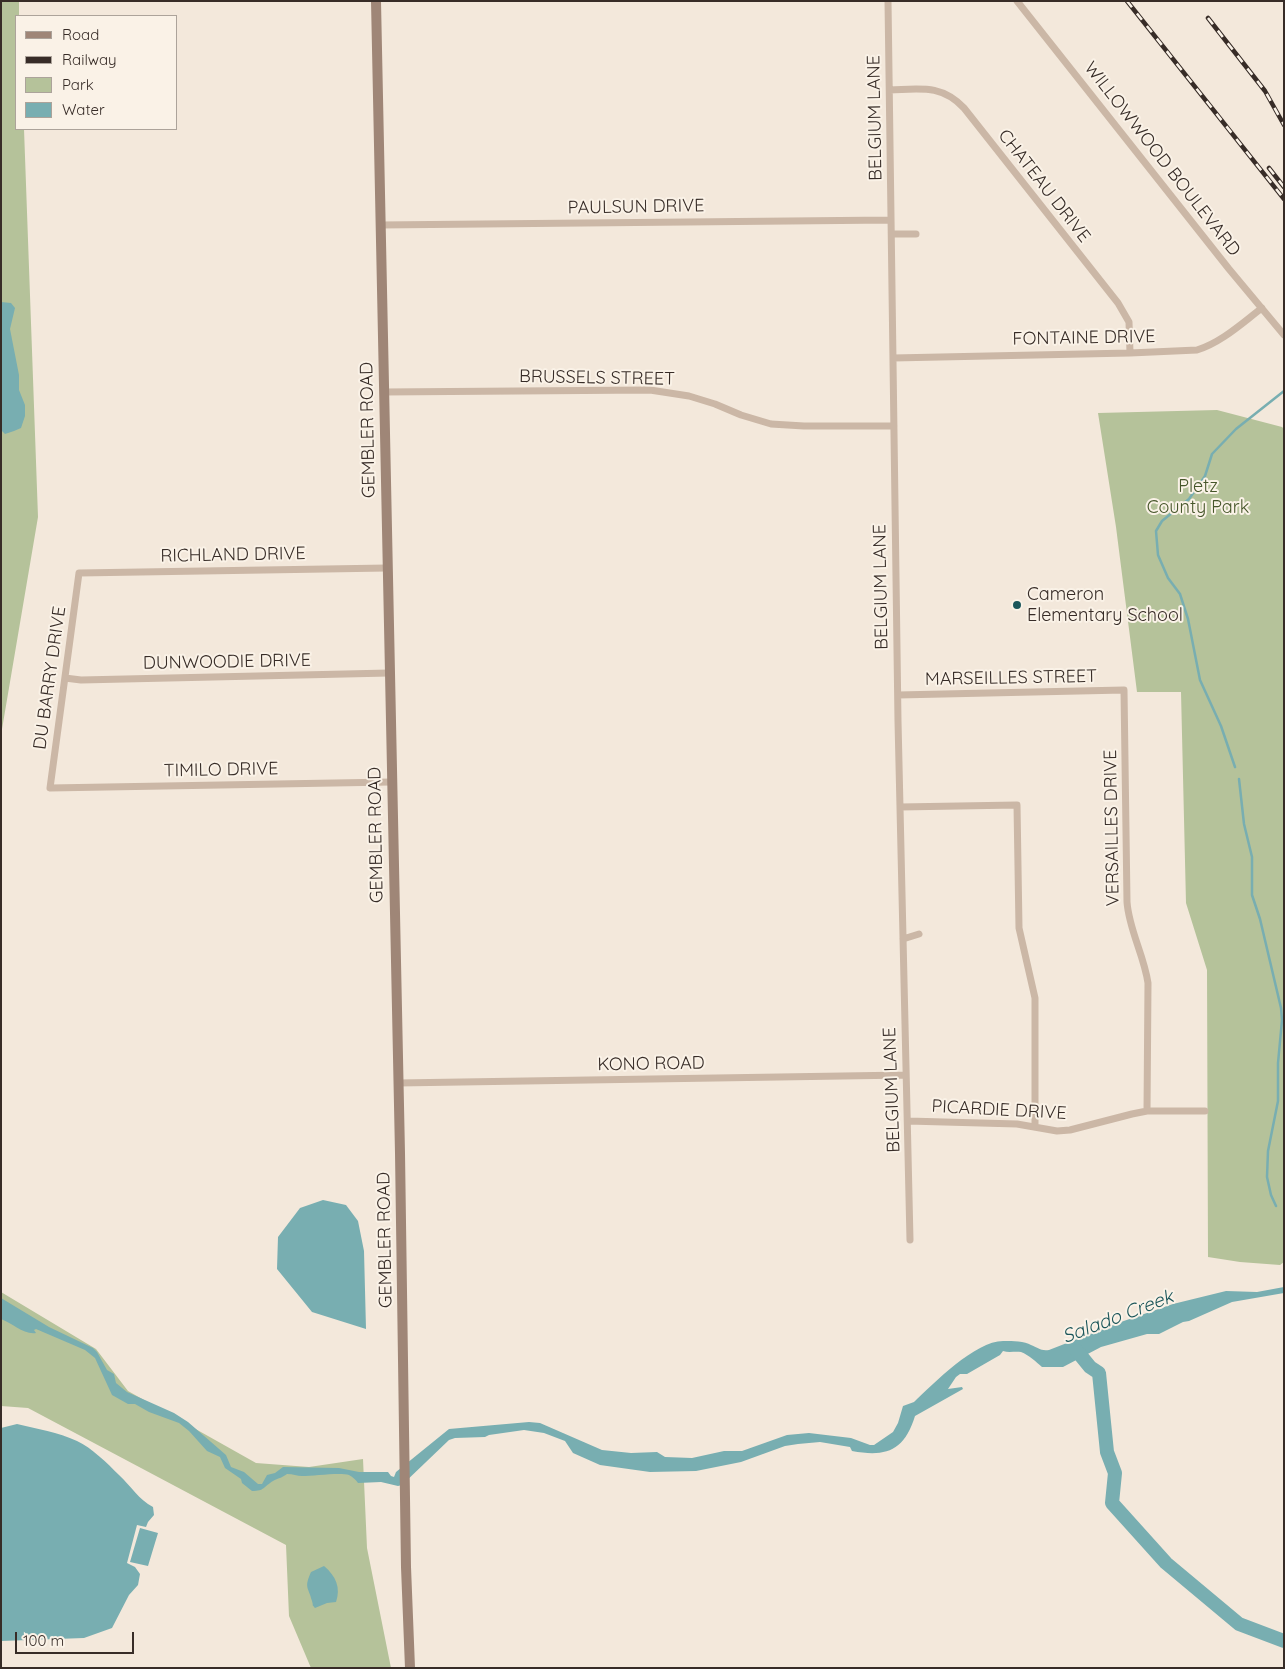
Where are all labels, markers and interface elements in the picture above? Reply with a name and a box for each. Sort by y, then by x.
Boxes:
legend [15,15,178,130]
text: Road [62,25,99,44]
text: Railway [62,50,117,69]
street label: BELGIUM LANE [863,55,887,181]
street label: WILLOWWOOD BOULEVARD [1079,57,1245,261]
text: Park [62,75,94,94]
text: Water [62,100,105,119]
street label: CHATEAU DRIVE [993,125,1095,247]
street label: PAULSUN DRIVE [568,195,704,219]
street label: FONTAINE DRIVE [1012,326,1156,350]
street label: GEMBLER ROAD [356,362,380,498]
street label: BRUSSELS STREET [519,366,675,390]
park label: Pletz County Park [1147,476,1249,518]
street label: BELGIUM LANE [869,524,893,650]
street label: RICHLAND DRIVE [160,543,306,567]
place label: Cameron Elementary School [1027,584,1183,626]
marker: Cameron Elementary School [1011,599,1023,611]
street label: DU BARRY DRIVE [29,605,71,751]
street label: DUNWOODIE DRIVE [143,650,311,674]
street label: MARSEILLES STREET [925,666,1097,690]
street label: VERSAILLES DRIVE [1100,750,1124,906]
street label: TIMILO DRIVE [164,758,278,782]
street label: GEMBLER ROAD [364,767,388,903]
street label: BELGIUM LANE [879,1027,905,1153]
street label: KONO ROAD [597,1052,705,1076]
street label: PICARDIE DRIVE [931,1096,1067,1124]
street label: GEMBLER ROAD [373,1172,397,1308]
water label: Salado Creek [1059,1285,1177,1349]
scale bar [18,1622,136,1654]
text: 100 m [23,1631,64,1650]

